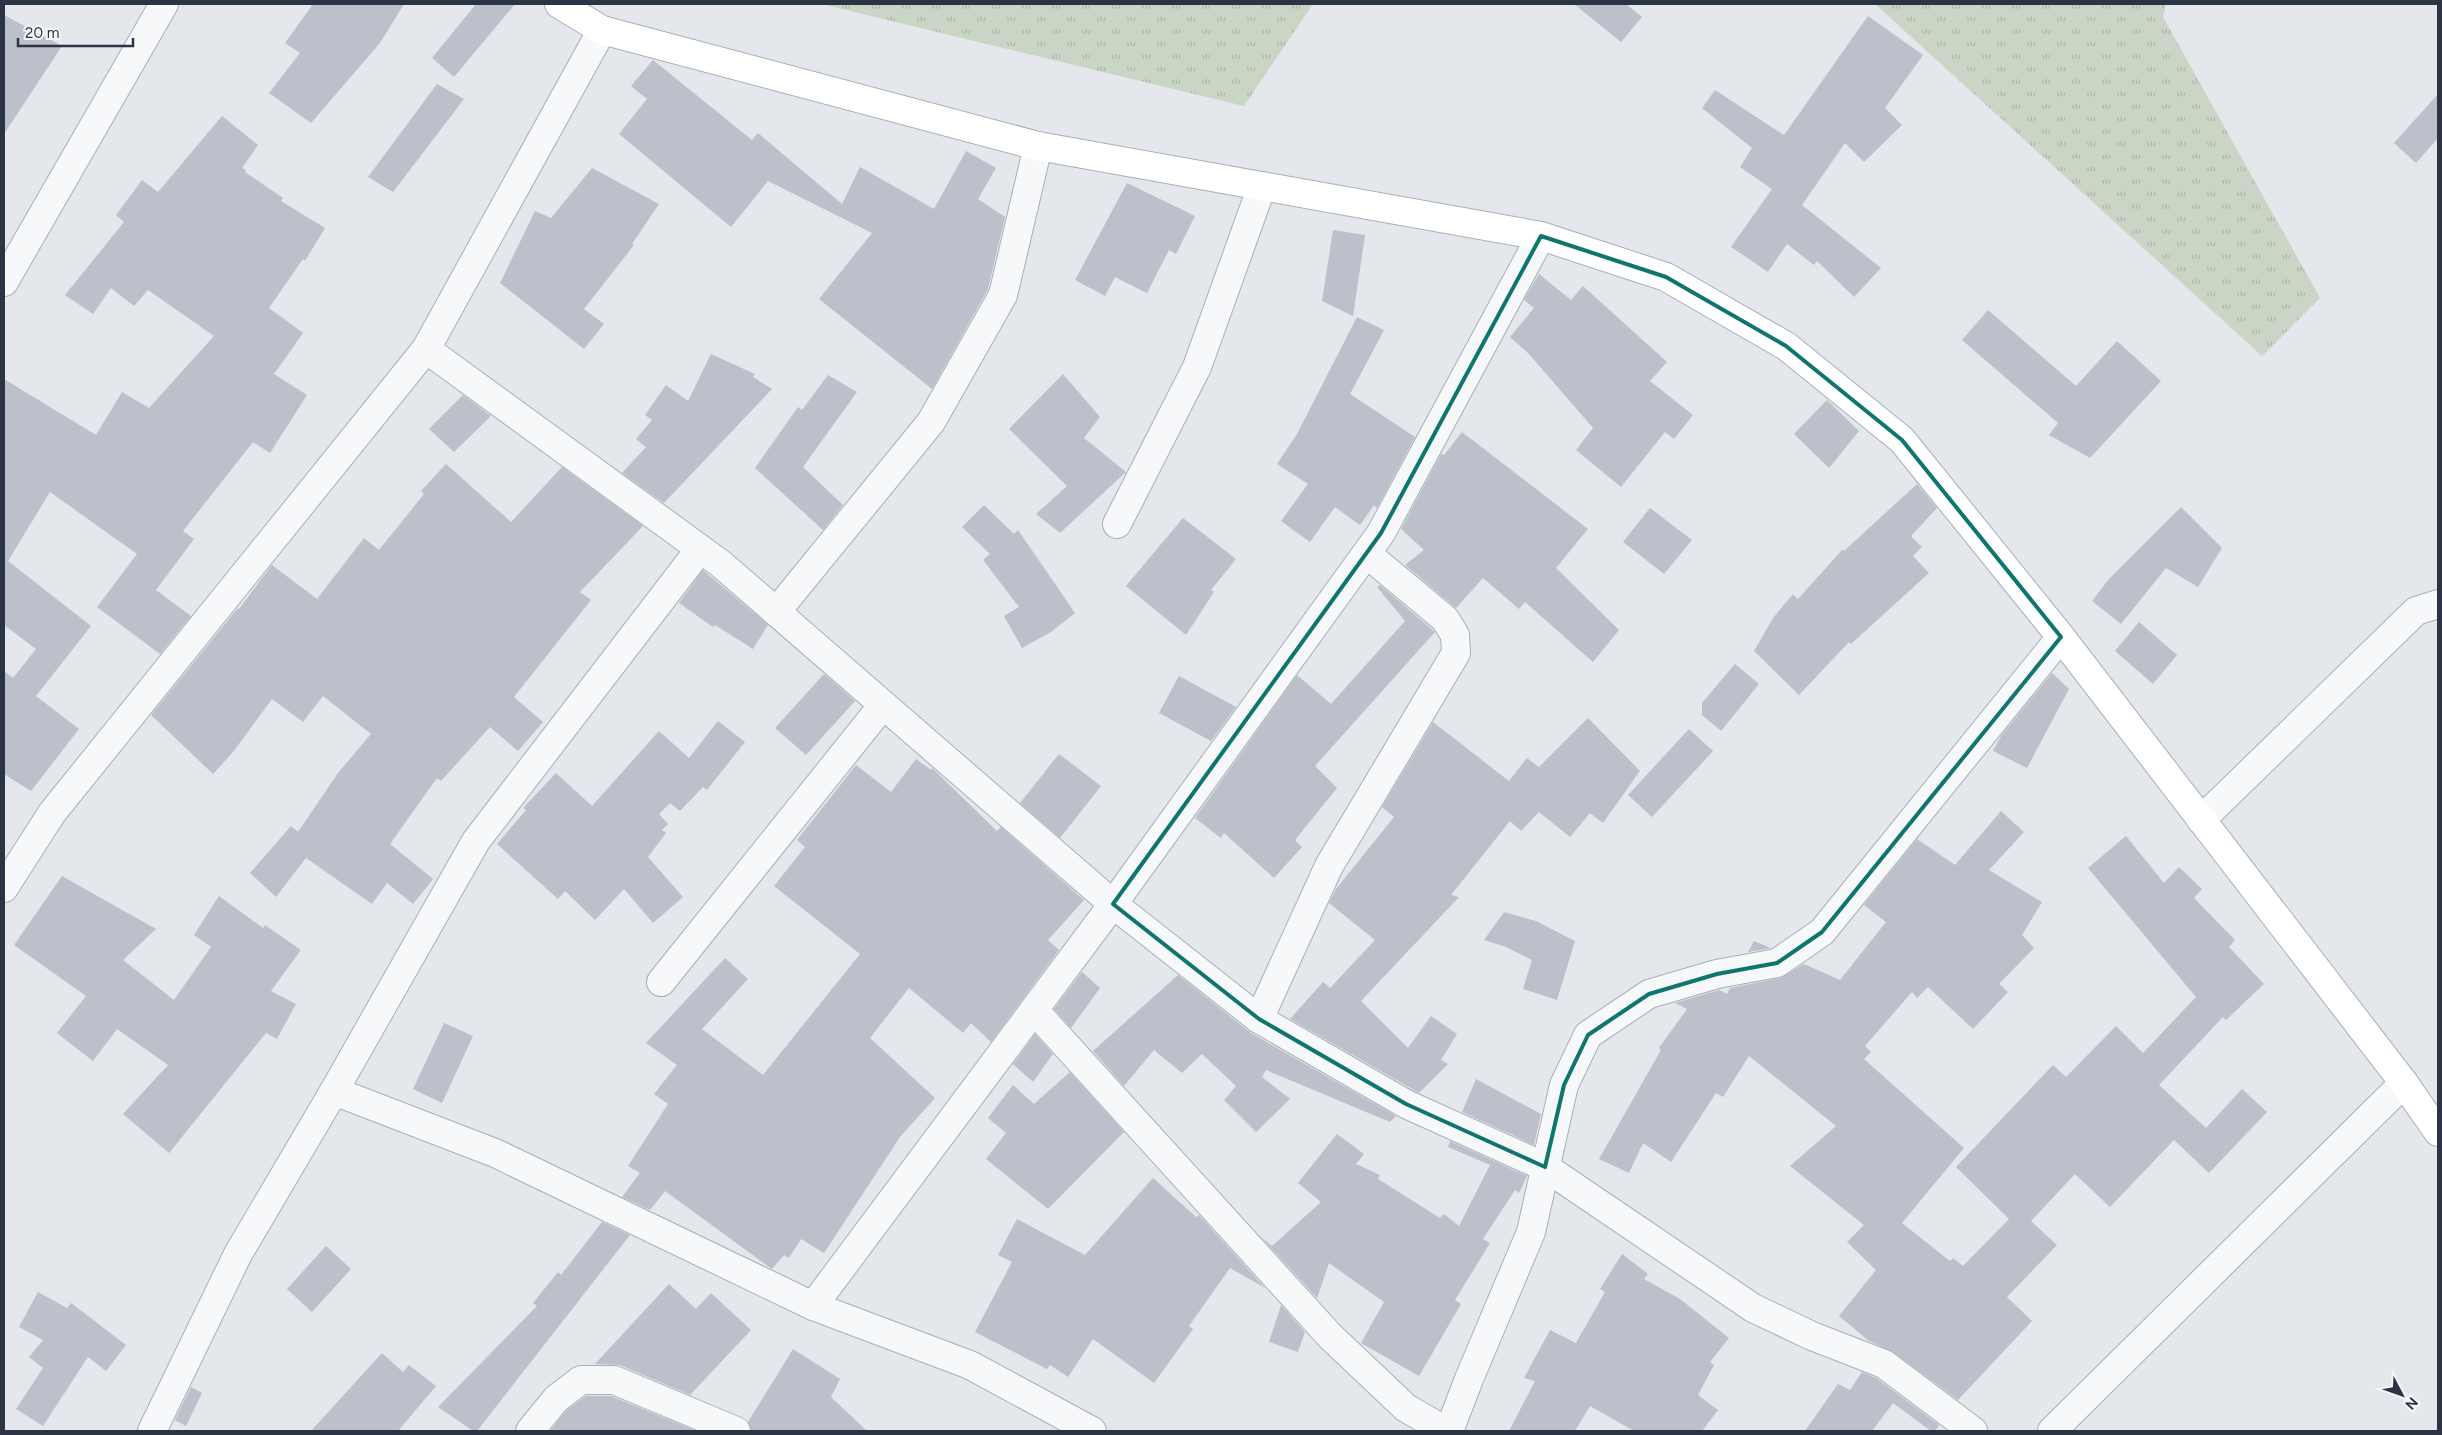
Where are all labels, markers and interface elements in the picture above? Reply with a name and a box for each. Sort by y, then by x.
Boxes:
scale bar [18,15,132,47]
text: 20 m [25,24,59,42]
north arrow [2377,1370,2427,1420]
text: N [2401,1394,2421,1413]

